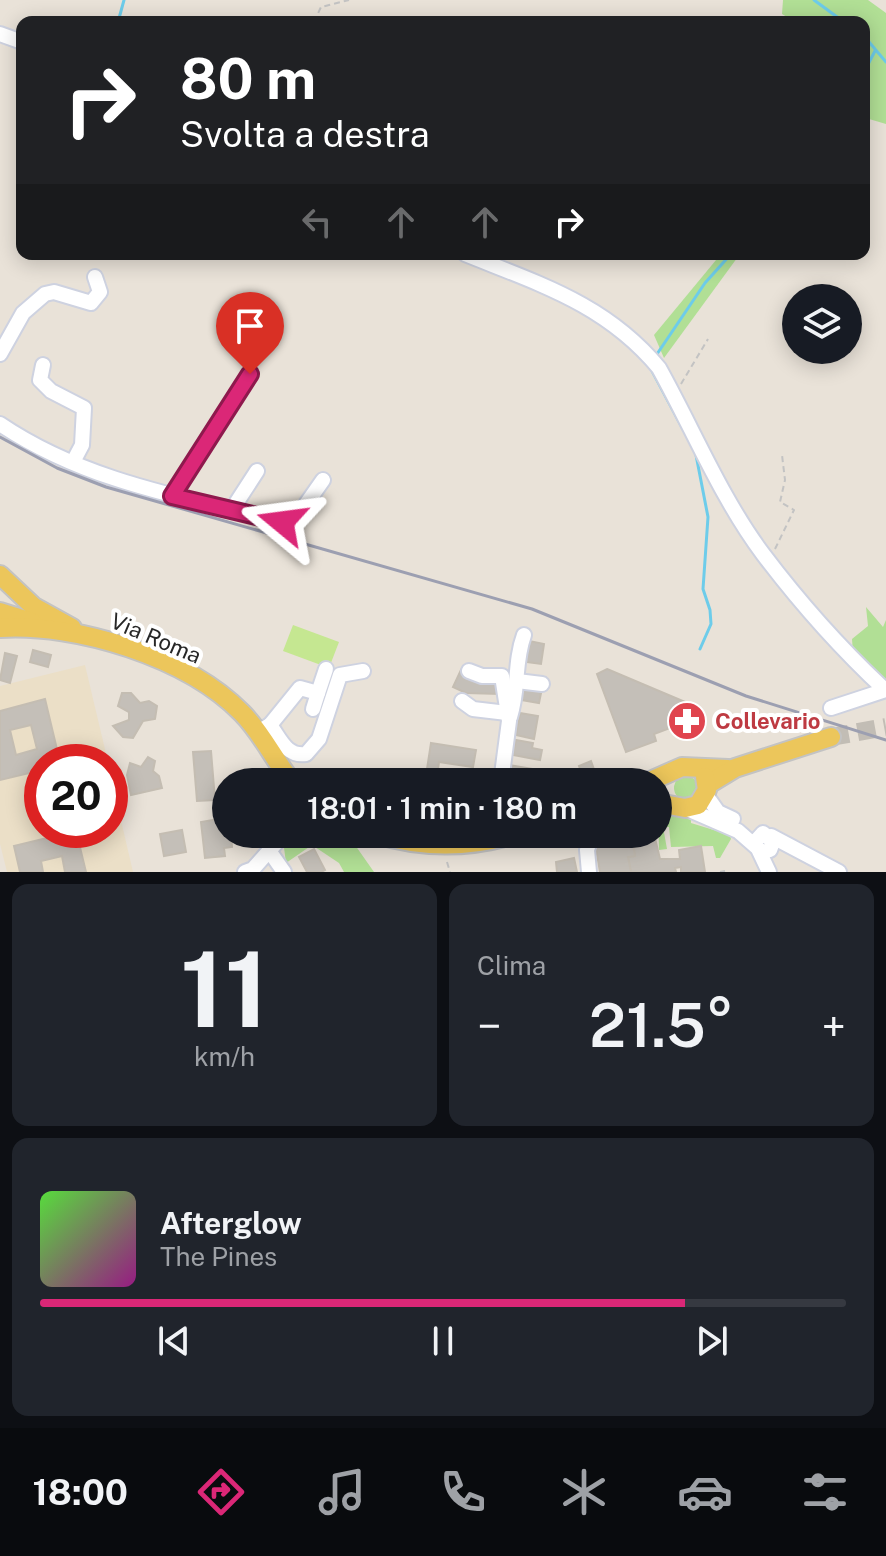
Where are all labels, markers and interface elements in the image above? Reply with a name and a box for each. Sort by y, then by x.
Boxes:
text: 80 m [180,46,316,112]
icon: right [48,48,152,152]
text: Svolta a destra [180,113,430,155]
icon: left [295,200,339,244]
icon: ahead [379,200,423,244]
icon: ahead [463,200,507,244]
icon: right [547,200,591,244]
map controls [782,284,862,364]
button: layers [782,284,862,364]
pin [216,292,284,374]
icon: arrive [228,304,272,348]
position arrow [240,480,324,564]
street label: Via Roma [107,607,205,669]
pharmacy icon: Collevario [666,700,708,742]
place label: Collevario [715,708,820,734]
speed limit sign: 20 [24,744,128,848]
text: 18:01 · 1 min · 180 m [307,790,577,826]
text: 11 [180,928,269,1050]
text: Clima [477,950,546,981]
text: 21.5° [589,990,734,1061]
text: − [477,1000,501,1052]
text: + [822,1000,846,1052]
text: km/h [194,1041,255,1072]
text: Afterglow [160,1205,302,1241]
text: The Pines [160,1241,277,1272]
icon: previous [152,1319,196,1363]
icon: pause [421,1319,465,1363]
icon: next [690,1319,734,1363]
icon: directions [193,1464,249,1520]
icon: music [314,1464,370,1520]
icon: phone [435,1464,491,1520]
icon: climate [556,1464,612,1520]
icon: car [677,1464,733,1520]
icon: filters [797,1464,853,1520]
text: 18:00 [32,1471,128,1513]

